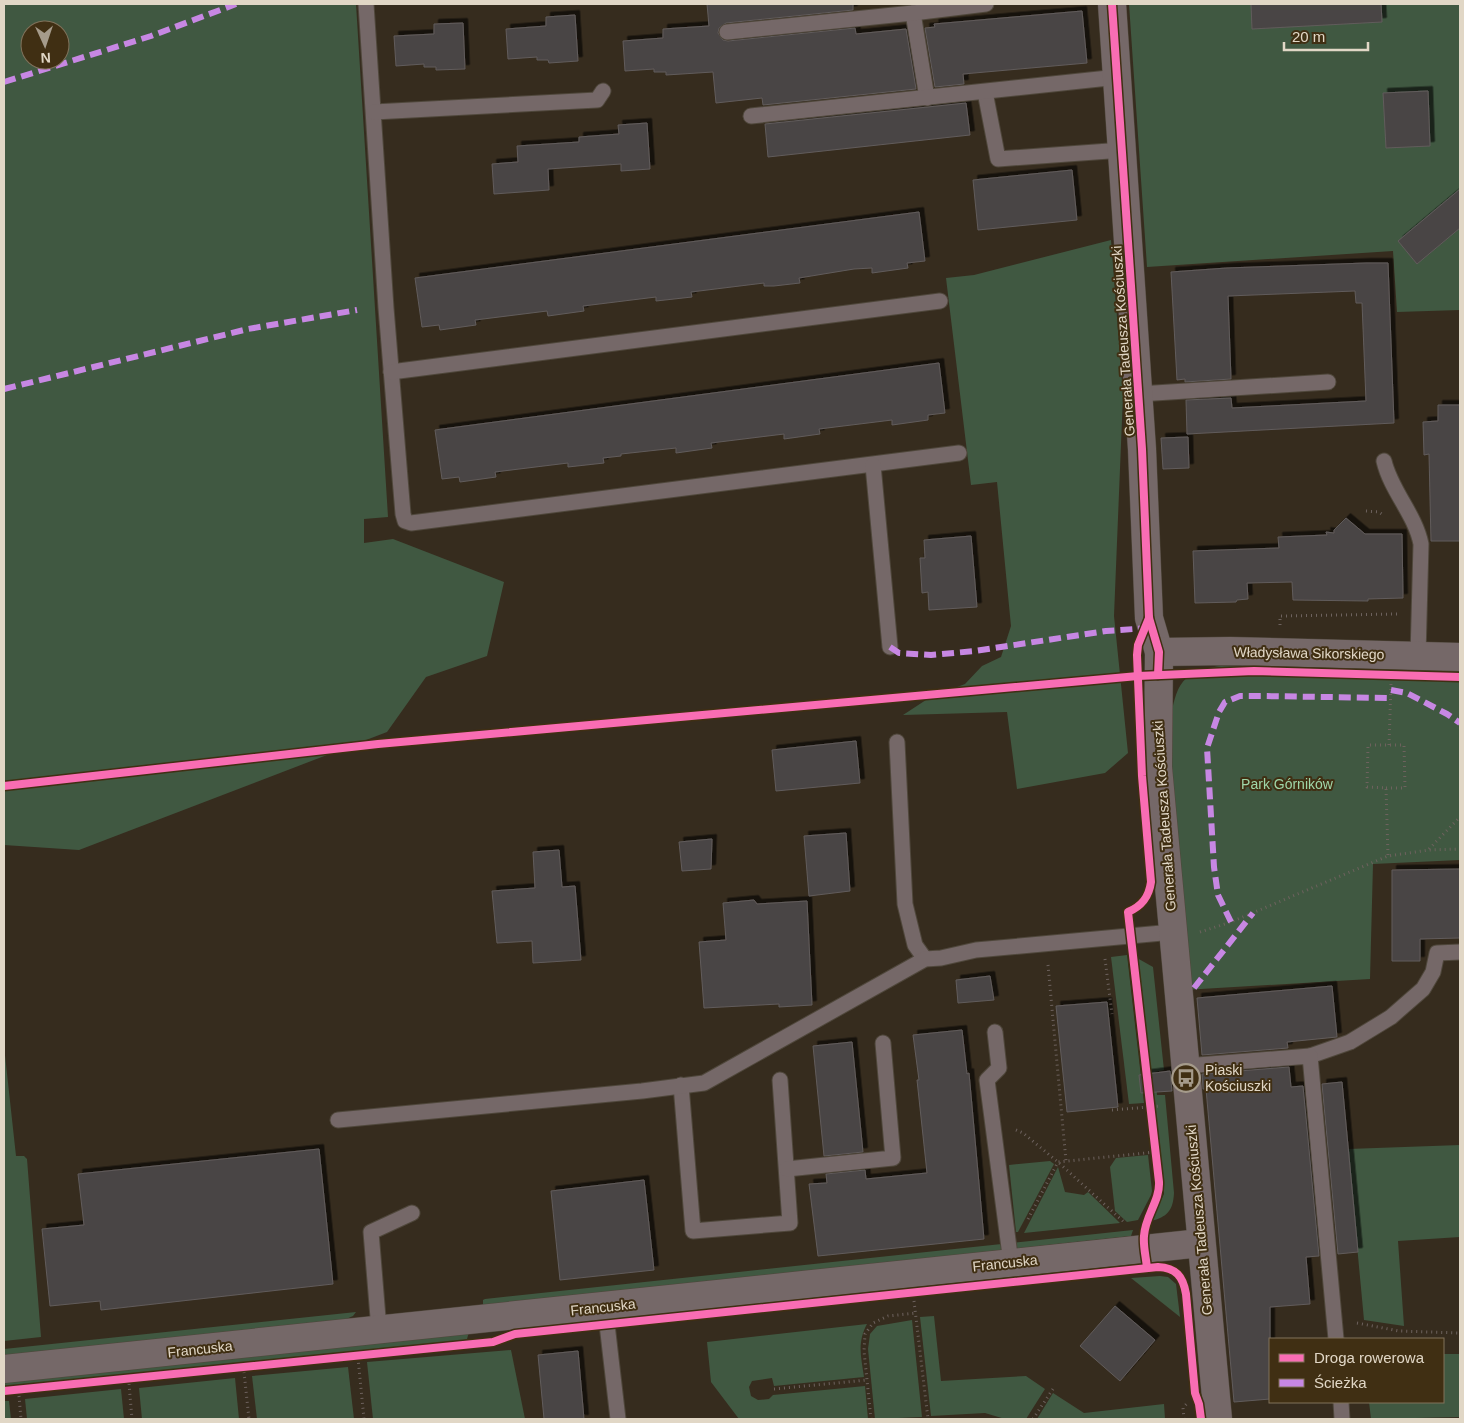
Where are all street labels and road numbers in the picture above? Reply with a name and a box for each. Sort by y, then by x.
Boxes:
street label: Generała Tadeusza Kościuszki [1108,245,1138,437]
street label: Władysława Sikorskiego [1233,644,1385,662]
street label: Generała Tadeusza Kościuszki [1149,720,1179,912]
street label: Generała Tadeusza Kościuszki [1183,1124,1215,1316]
street label: Francuska [972,1252,1039,1274]
street label: Francuska [570,1296,637,1318]
street label: Francuska [167,1338,234,1360]

